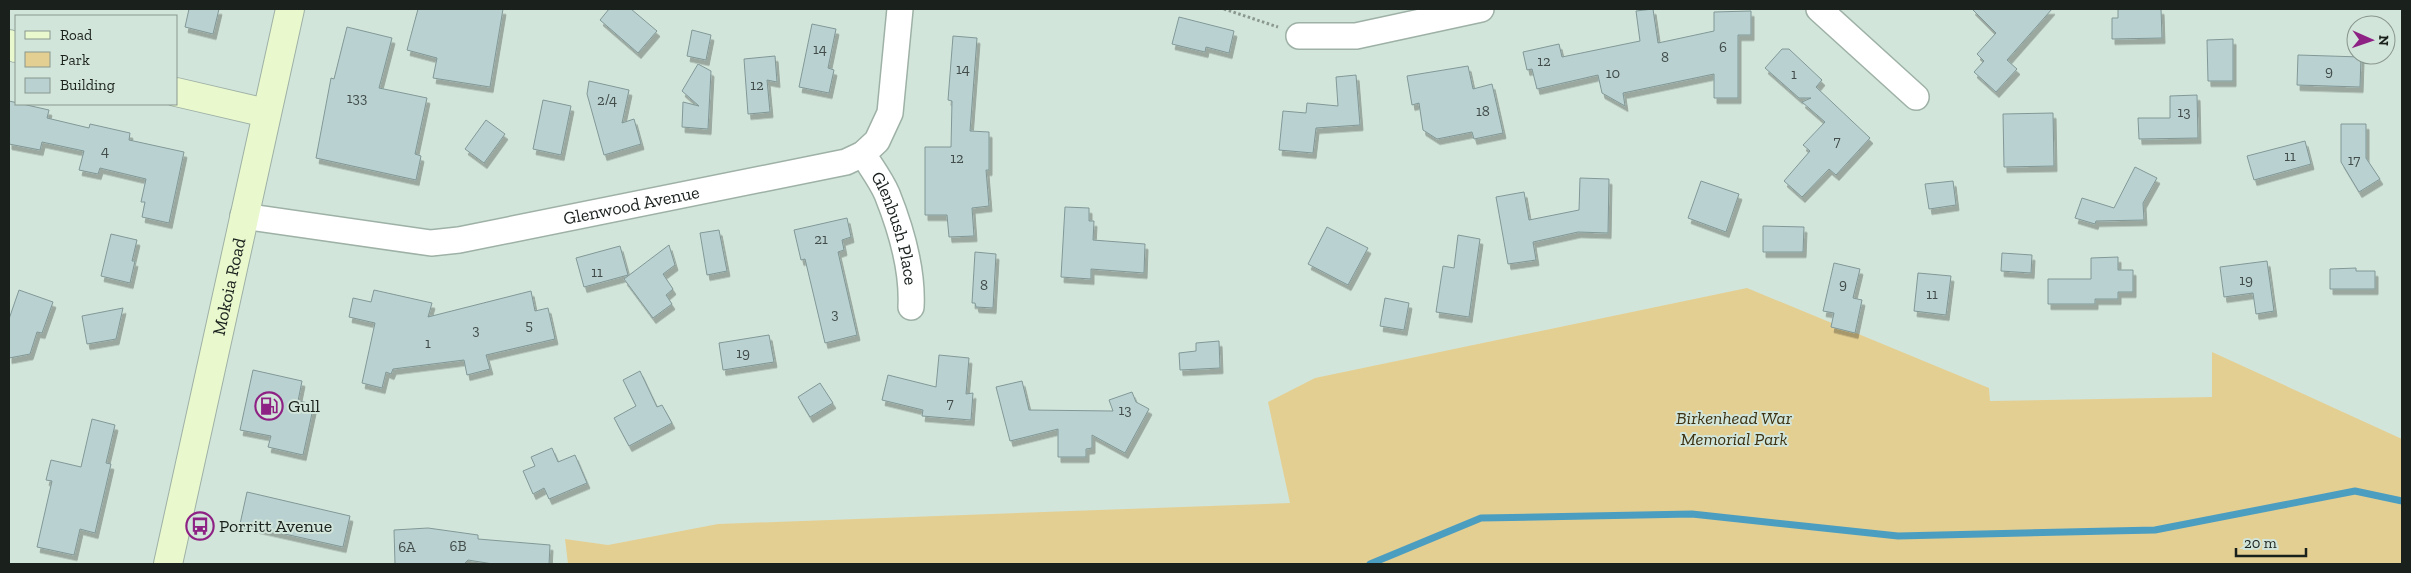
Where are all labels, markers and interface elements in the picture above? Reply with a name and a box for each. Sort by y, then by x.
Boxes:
legend [15,15,178,105]
north arrow [2346,15,2396,65]
text: Road [60,26,93,44]
text: N [2375,35,2392,46]
house number: 6 [1719,38,1727,56]
house number: 14 [813,40,827,58]
house number: 8 [1661,48,1669,66]
text: Park [60,51,90,69]
house number: 12 [1537,52,1551,70]
house number: 14 [956,60,970,78]
house number: 9 [2325,62,2333,80]
house number: 10 [1606,64,1620,82]
house number: 1 [1791,65,1797,83]
text: Building [60,76,115,94]
house number: 12 [750,76,764,94]
house number: 133 [347,89,367,107]
house number: 2/4 [597,91,617,109]
house number: 18 [1476,102,1490,120]
house number: 13 [2177,103,2191,121]
house number: 7 [1833,132,1841,150]
house number: 4 [101,142,109,160]
house number: 11 [2284,147,2296,165]
house number: 12 [950,149,964,167]
house number: 17 [2348,151,2360,169]
street label: Glenbush Place [866,167,922,286]
street label: Glenwood Avenue [561,181,701,230]
house number: 21 [814,230,828,248]
street label: Mokoia Road [208,236,250,338]
house number: 11 [591,263,603,281]
house number: 19 [2239,271,2253,289]
house number: 9 [1839,275,1847,293]
house number: 8 [980,276,988,294]
house number: 11 [1926,285,1938,303]
house number: 3 [831,305,839,323]
house number: 5 [525,316,533,334]
house number: 3 [472,321,480,339]
house number: 1 [425,334,431,352]
house number: 19 [736,344,750,362]
fuel station icon: Gull [254,391,284,421]
house number: 7 [946,394,954,412]
place label: Gull [288,395,320,417]
house number: 13 [1118,401,1132,419]
park label: Birkenhead War Memorial Park [1676,407,1793,450]
bus stop icon: Porritt Avenue [185,511,215,541]
place label: Porritt Avenue [219,515,332,537]
scale bar [2236,526,2306,558]
text: 20 m [2244,534,2277,552]
house number: 6B [449,537,467,555]
house number: 6A [398,538,416,556]

